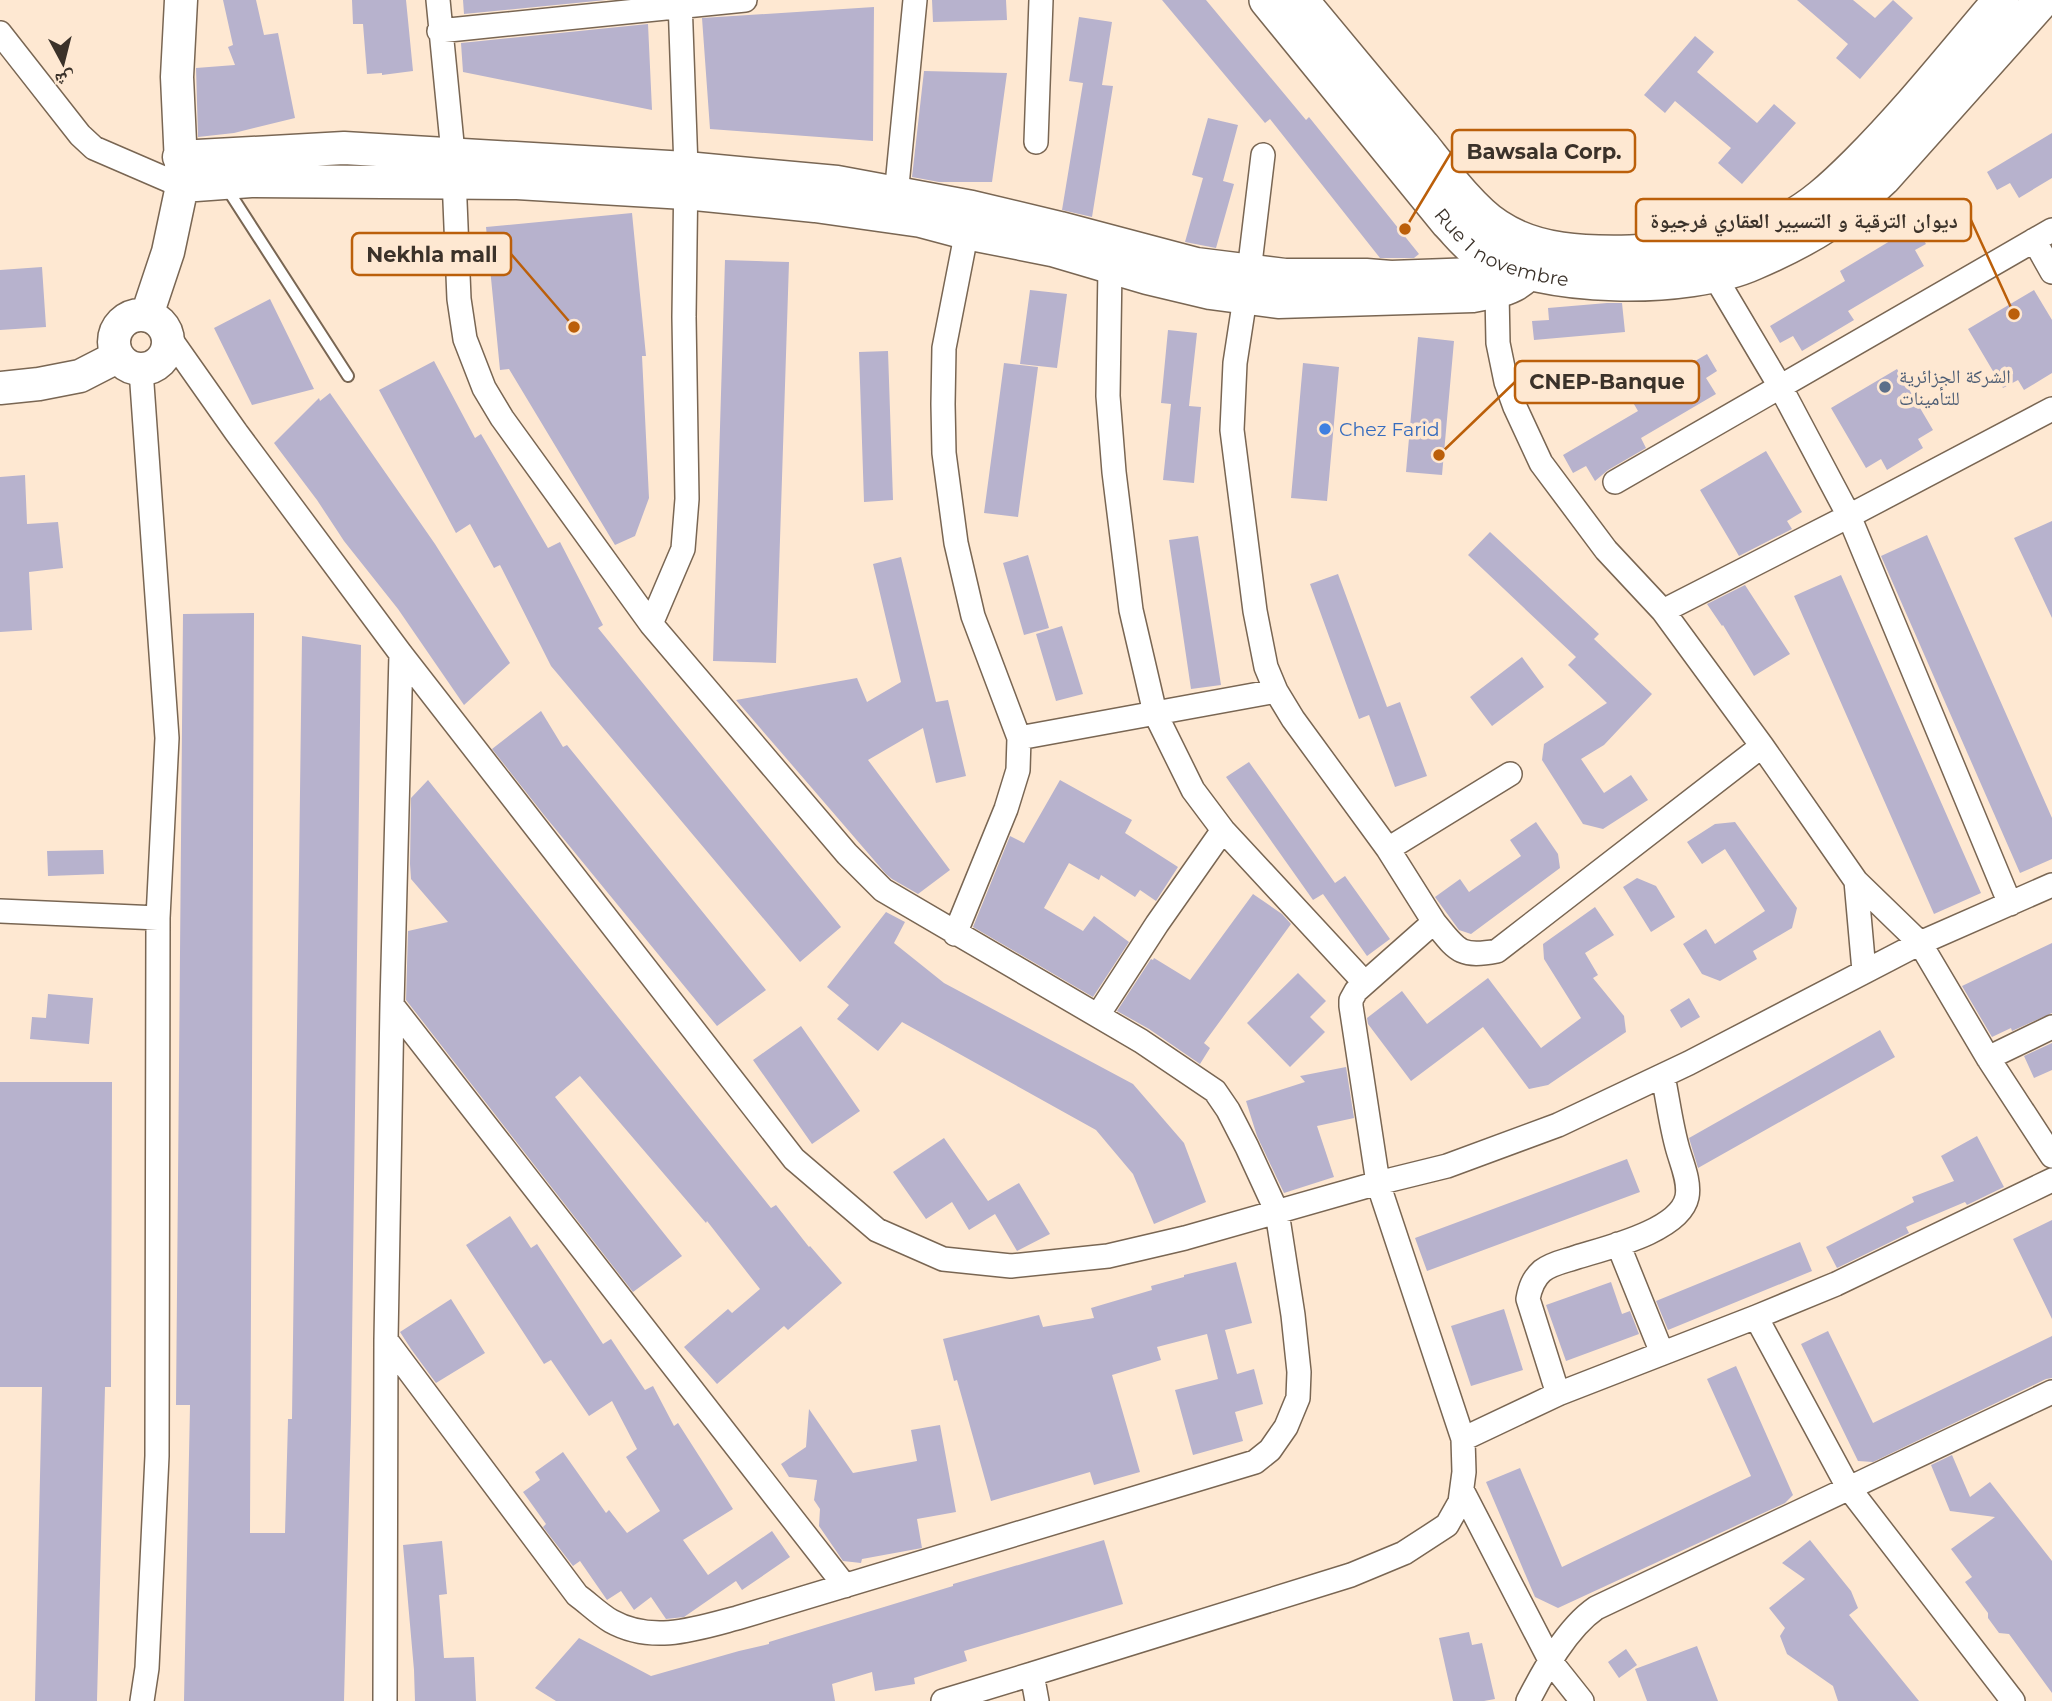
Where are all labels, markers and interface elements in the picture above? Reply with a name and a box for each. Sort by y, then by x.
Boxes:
north arrow [28,28,98,98]
text: ش [54,67,76,92]
callout: Bawsala Corp. [1452,130,1635,172]
text: Bawsala Corp. [1466,139,1622,164]
callout: ديوان الترقية و التسيير العقاري فرجيوة [1636,199,1971,241]
street label: Rue 1 novembre [1429,204,1570,291]
text: ديوان الترقية و التسيير العقاري فرجيوة [1650,208,1958,237]
callout: Nekhla mall [352,233,511,275]
text: Nekhla mall [366,242,498,267]
callout: CNEP-Banque [1515,361,1699,403]
place label: الشركة الجزائرية للتأمينات [1899,365,2011,410]
text: CNEP-Banque [1529,369,1685,394]
marker: الشركة الجزائرية للتأمينات [1877,379,1893,395]
place label: Chez Farid [1339,418,1440,441]
marker: Chez Farid [1317,421,1333,437]

